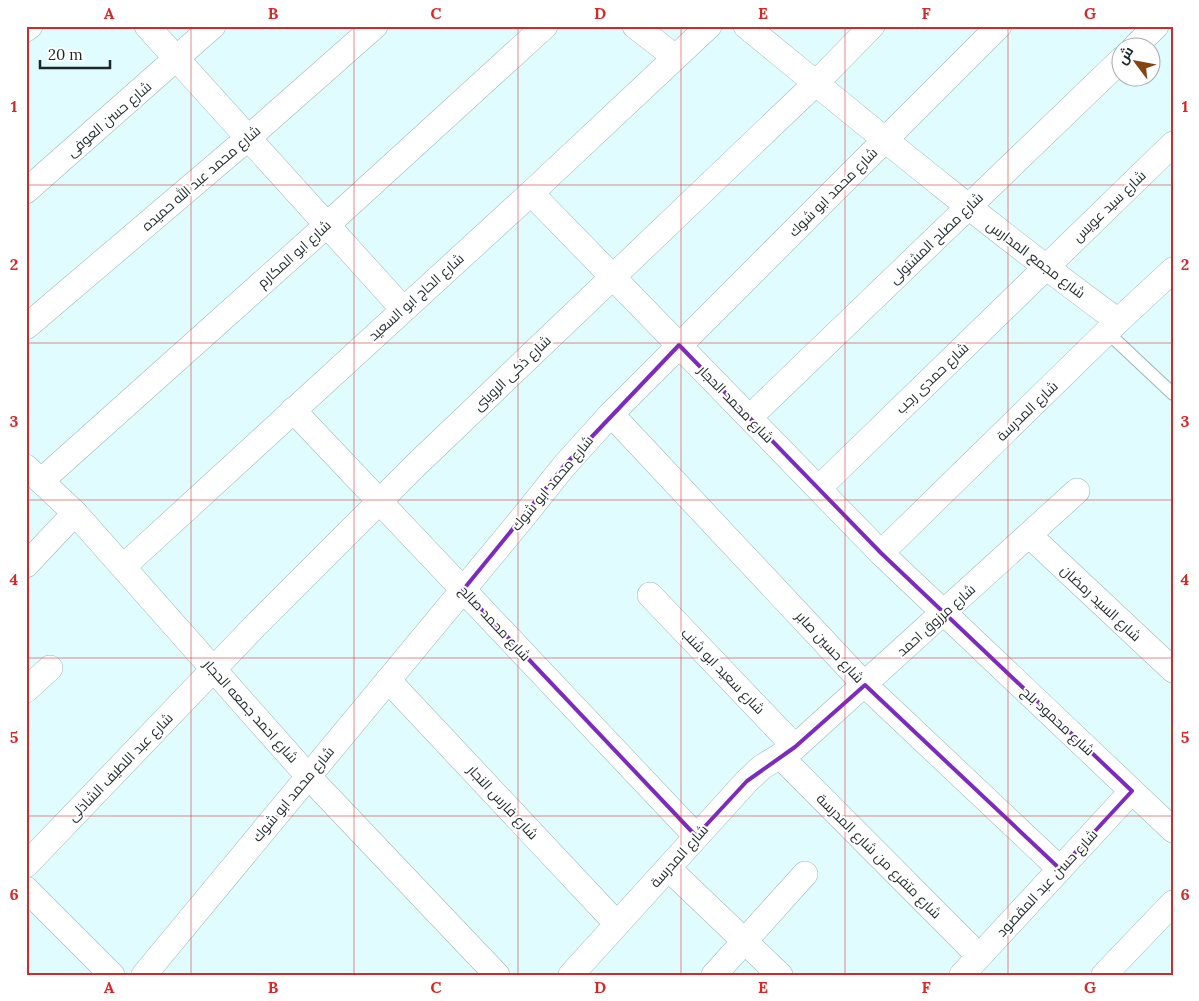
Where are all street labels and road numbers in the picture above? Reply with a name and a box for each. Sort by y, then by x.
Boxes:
street label: شارع حسن العوفى [63,77,155,161]
street label: شارع محمد عبد الله حميده [138,121,264,235]
street label: شارع محمد ابو شوك [785,144,881,240]
street label: شارع سيد عويس [1068,166,1150,246]
street label: شارع مصلح المشتولى [885,188,987,288]
street label: شارع ابو المكارم [253,216,335,293]
street label: شارع مجمع المدارس [983,216,1089,302]
street label: شارع الحاج ابو السعيد [365,249,467,345]
street label: شارع ذكى الروينى [469,331,555,415]
street label: شارع حمدى رجب [892,339,972,417]
street label: شارع محمد الحجار [694,361,778,447]
street label: شارع المدرسة [992,377,1062,445]
street label: شارع محمد ابو شوك [507,432,597,534]
street label: شارع السيد رمضان [1057,561,1145,645]
street label: شارع مرزوق احمد [893,580,979,660]
street label: شارع محمد صالح [455,581,535,665]
street label: شارع حسين صابر [791,607,868,687]
street label: شارع سعيد ابو شنب [677,624,769,718]
street label: شارع احمد جمعه الحجار [199,655,302,767]
street label: شارع محمود بلح [1018,683,1098,759]
street label: شارع عبد اللطيف الشاذلى [63,709,177,825]
street label: شارع محمد ابو شوك [248,743,338,845]
street label: شارع فارس النجار [463,760,542,843]
street label: شارع متفرع من شارع المدرسة [813,790,945,922]
street label: شارع المدرسة [646,821,712,891]
street label: شارع حسن عبد المقصود [993,826,1101,940]

